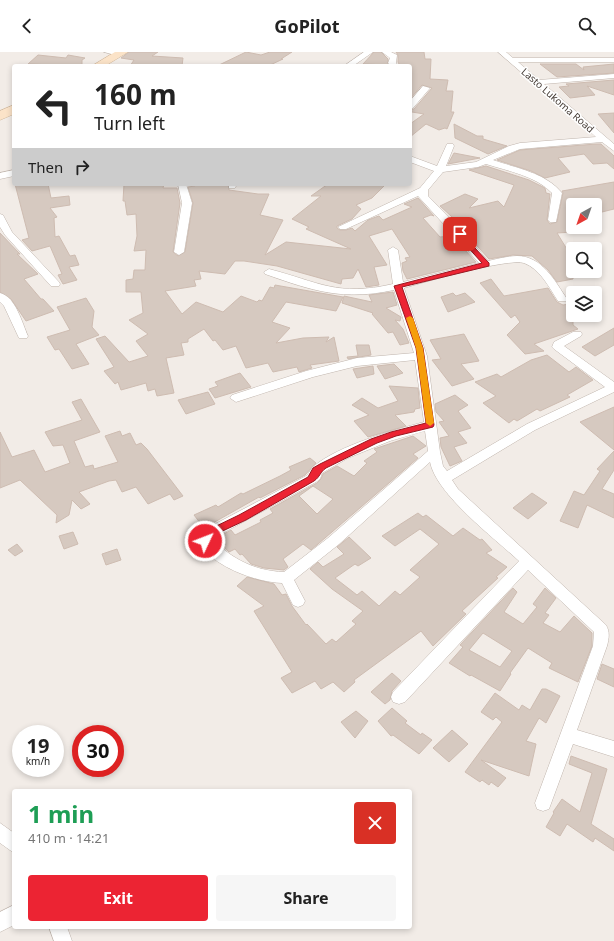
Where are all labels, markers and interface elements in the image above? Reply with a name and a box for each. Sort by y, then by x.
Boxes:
text: GoPilot [274,14,340,38]
icon: back [16,15,38,37]
icon: search [576,15,598,37]
street label: Lasto Lukoma Road [519,64,597,136]
text: 160 m [94,75,177,113]
icon: left [28,80,80,132]
text: Turn left [94,111,165,135]
icon: right [71,156,93,178]
text: Then [28,157,63,177]
north arrow [566,198,602,234]
map controls [566,198,602,322]
pin [443,217,477,251]
icon: arrive [449,223,471,245]
button: search [566,242,602,278]
button: layers [566,286,602,322]
position arrow [184,520,226,562]
speed limit sign: 30 [72,725,124,777]
text: 19 [27,732,49,759]
text: km/h [26,754,50,768]
text: 1 min [28,797,94,830]
button: close [354,802,396,844]
text: 410 m · 14:21 [28,829,109,847]
button: Exit [28,875,208,921]
button: Share [216,875,396,921]

